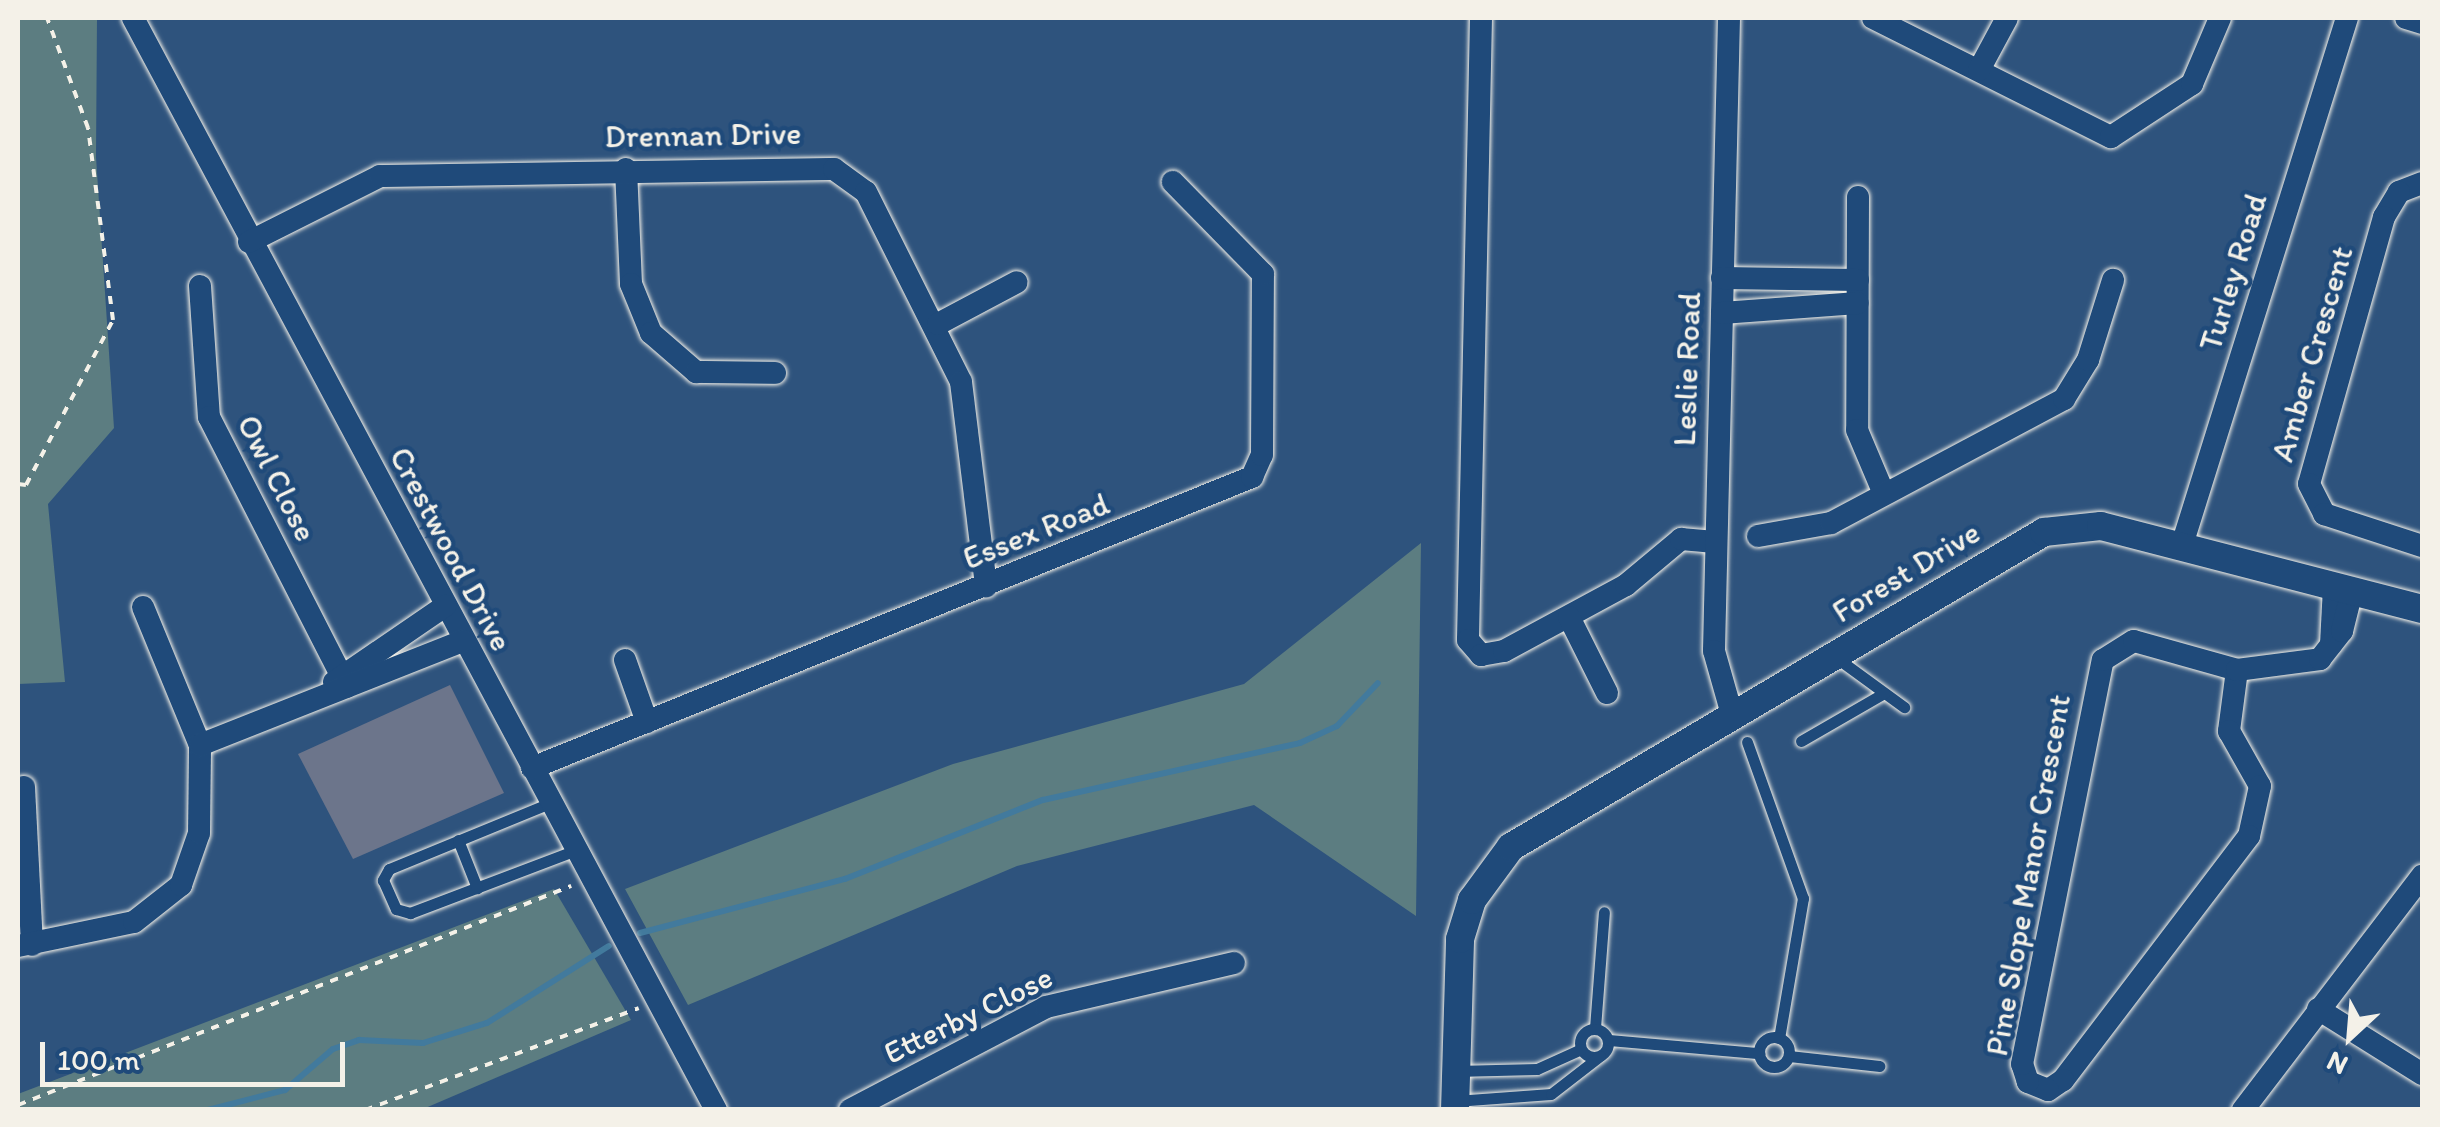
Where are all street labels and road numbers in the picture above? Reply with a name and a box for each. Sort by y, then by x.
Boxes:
street label: Drennan Drive [604,114,802,156]
street label: Turley Road [2191,189,2275,355]
street label: Amber Crescent [2263,242,2361,466]
street label: Leslie Road [1665,291,1709,447]
street label: Owl Close [229,408,325,548]
street label: Crestwood Drive [381,441,521,657]
street label: Essex Road [958,484,1114,578]
street label: Forest Drive [1825,513,1987,631]
street label: Pine Slope Manor Crescent [1977,691,2079,1059]
street label: Etterby Close [877,958,1059,1072]

